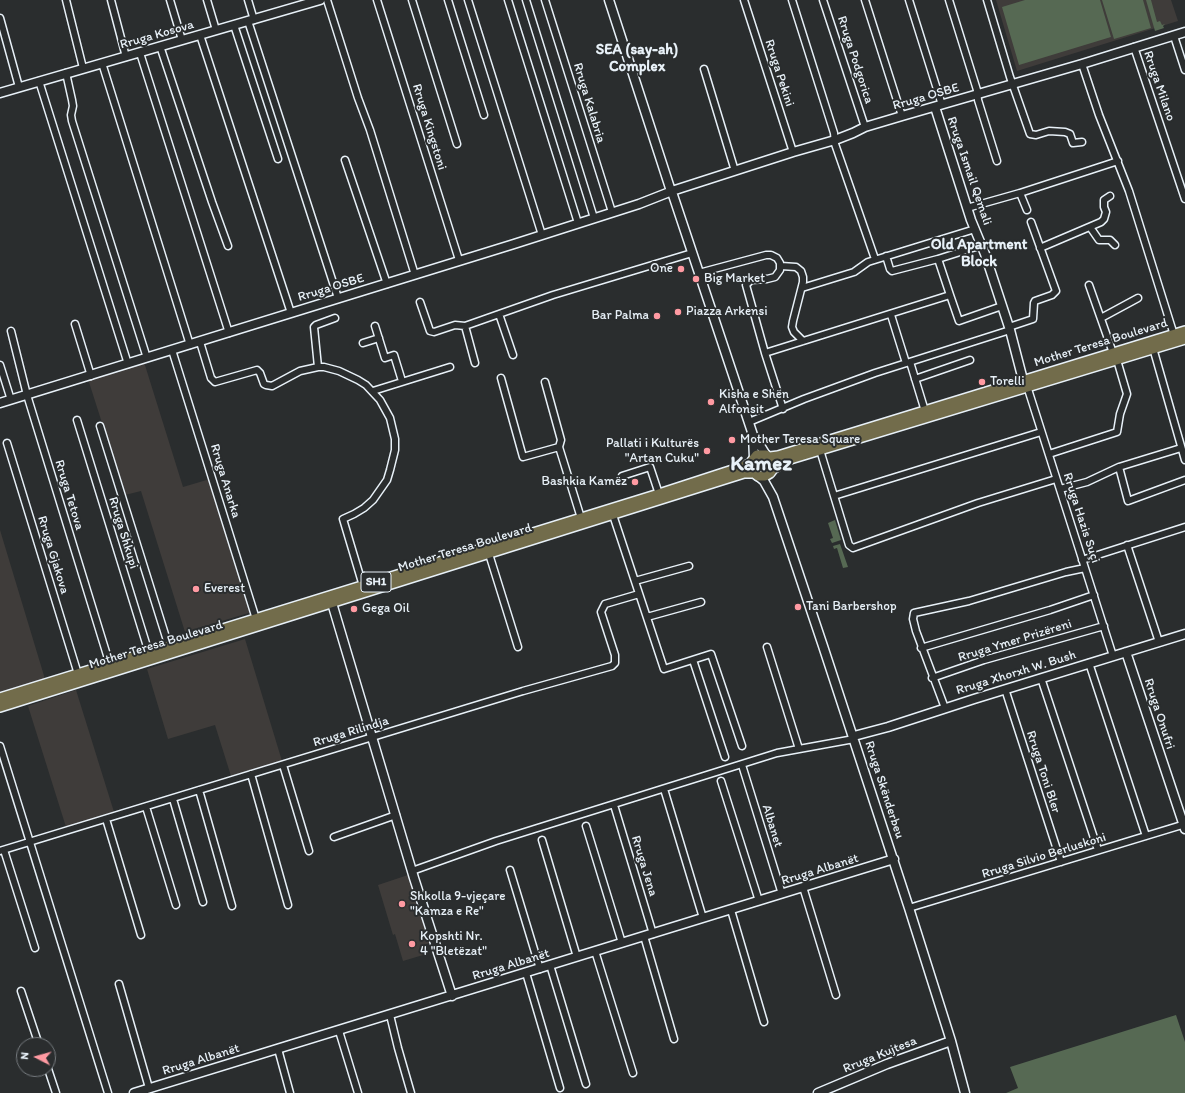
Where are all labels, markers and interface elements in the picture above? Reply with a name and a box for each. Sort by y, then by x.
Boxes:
street label: Rruga Podgorica [833,14,877,106]
street label: Rruga Kosova [118,17,196,53]
street label: Rruga Pekini [761,37,797,109]
district label: SEA (say-ah) Complex [596,41,678,76]
street label: Rruga Milano [1140,49,1178,123]
street label: Rruga Kalabria [569,61,609,145]
street label: Rruga OSBE [891,80,961,114]
street label: Rruga Kingstoni [408,82,450,172]
street label: Rruga Ismail Qemali [943,115,995,227]
district label: Old Apartment Block [931,236,1027,271]
place label: One [650,261,673,277]
marker: One [676,264,686,274]
street label: Rruga OSBE [296,271,366,305]
place label: Big Market [704,271,765,287]
marker: Big Market [691,274,701,284]
place label: Piazza Arkensi [686,304,768,320]
marker: Piazza Arkensi [673,307,683,317]
place label: Bar Palma [591,308,649,324]
marker: Bar Palma [652,311,662,321]
street label: Mother Teresa Boulevard [1032,315,1170,371]
place label: Torelli [990,374,1025,390]
marker: Torelli [977,377,987,387]
place label: Kisha e Shën Alfonsit [719,387,789,418]
marker: Kisha e Shën Alfonsit [706,397,716,407]
place label: Mother Teresa Square [740,432,860,448]
marker: Mother Teresa Square [727,435,737,445]
place label: Pallati i Kulturës "Artan Cuku" [606,436,699,467]
street label: Rruga Anarka [206,442,244,520]
marker: Pallati i Kulturës "Artan Cuku" [702,446,712,456]
district label: Kamez [730,452,792,478]
street label: Rruga Tetova [51,458,87,532]
street label: Rruga Hazis Suçi [1059,471,1103,565]
place label: Bashkia Kamëz [542,474,627,490]
marker: Bashkia Kamëz [630,477,640,487]
street label: Rruga Shkupi [105,495,141,571]
street label: Rruga Gjakova [34,514,72,596]
street label: Mother Teresa Boulevard [396,520,534,576]
road number: SH1 [361,572,391,592]
place label: Everest [204,581,245,597]
marker: Everest [191,584,201,594]
place label: Tani Barbershop [806,599,897,615]
place label: Gega Oil [362,601,410,617]
marker: Tani Barbershop [793,602,803,612]
marker: Gega Oil [349,604,359,614]
street label: Rruga Ymer Prizëreni [956,616,1074,666]
street label: Mother Teresa Boulevard [87,617,225,673]
street label: Rruga Xhorxh W. Bush [954,647,1078,699]
street label: Rruga Onufri [1140,677,1178,751]
street label: Rruga Rilindja [311,713,391,751]
street label: Rruga Toni Bler [1022,729,1064,815]
street label: Rruga Skënderbeu [861,739,907,841]
street label: Albanet [758,803,786,849]
street label: Rruga Silvio Berluskoni [980,830,1108,882]
street label: Rruga Jena [627,834,661,898]
street label: Rruga Albanët [779,851,861,889]
place label: Shkolla 9-vjeçare "Kamza e Re" [410,889,506,920]
marker: Shkolla 9-vjeçare "Kamza e Re" [397,899,407,909]
place label: Kopshti Nr. 4 "Bletëzat" [420,929,487,960]
marker: Kopshti Nr. 4 "Bletëzat" [407,939,417,949]
street label: Rruga Albanët [470,946,552,984]
street label: Rruga Kujtesa [841,1033,919,1077]
north arrow [16,1037,56,1077]
street label: Rruga Albanët [160,1041,242,1079]
text: N [18,1051,31,1060]

